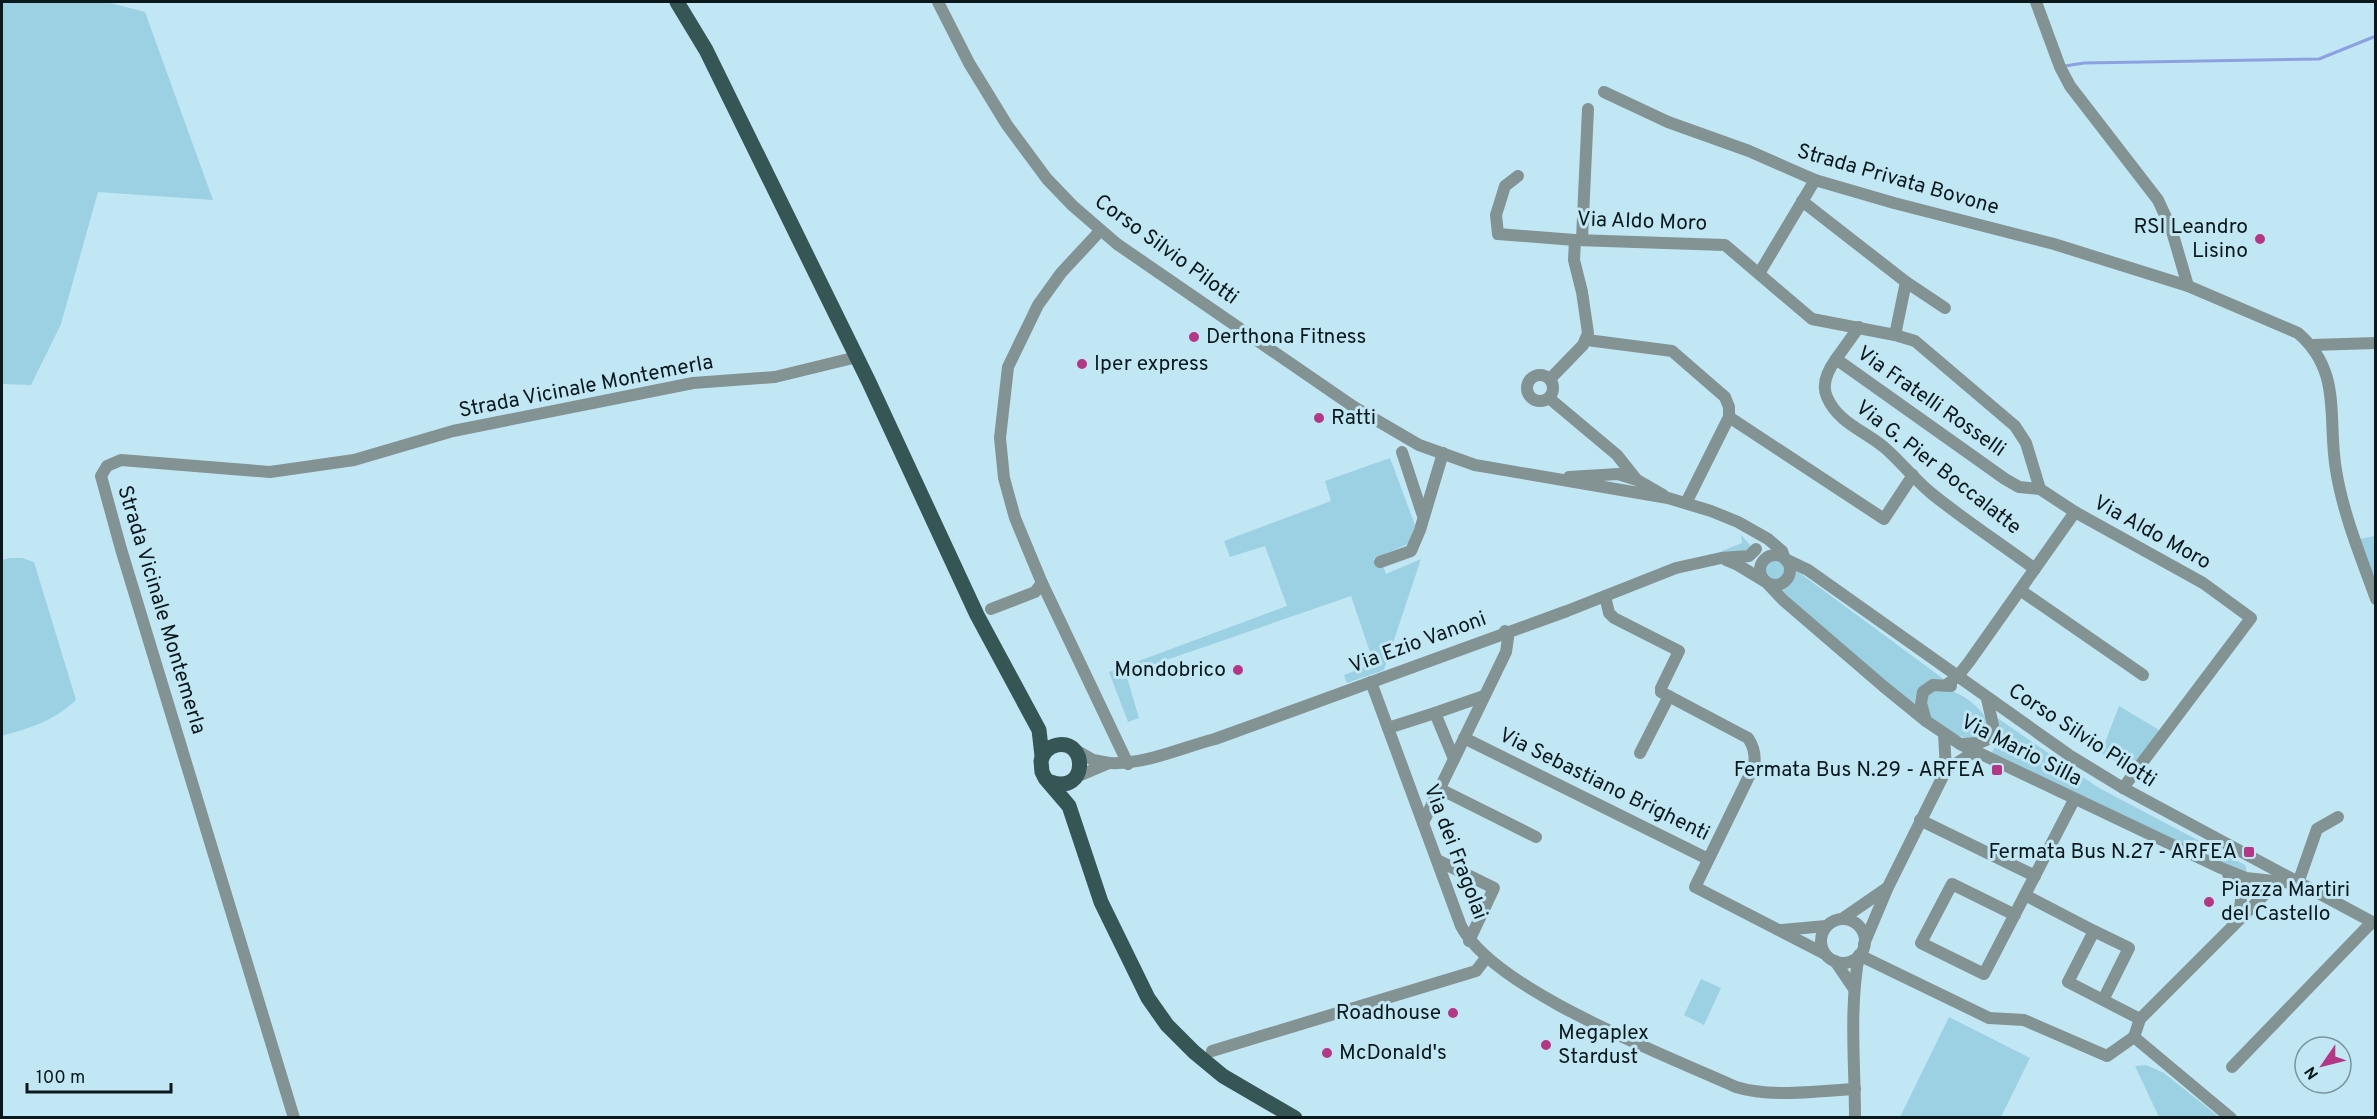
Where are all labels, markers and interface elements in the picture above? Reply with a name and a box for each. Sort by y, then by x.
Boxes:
street label: Strada Privata Bovone [1794,138,2002,222]
street label: Corso Silvio Pilotti [1089,189,1243,311]
street label: Via Aldo Moro [1576,206,1708,238]
place label: RSI Leandro Lisino [2133,214,2248,265]
marker: RSI Leandro Lisino [2253,232,2267,246]
place label: Derthona Fitness [1206,324,1366,351]
marker: Derthona Fitness [1187,330,1201,344]
street label: Via Fratelli Rosselli [1851,340,2011,464]
street label: Strada Vicinale Montemerla [457,349,715,425]
place label: Iper express [1094,351,1209,378]
marker: Iper express [1075,357,1089,371]
street label: Via G. Pier Boccalatte [1850,395,2026,541]
place label: Ratti [1331,405,1376,432]
marker: Ratti [1312,411,1326,425]
street label: Strada Vicinale Montemerla [110,482,212,738]
street label: Via Aldo Moro [2088,490,2216,576]
street label: Via Ezio Vanoni [1346,606,1490,680]
place label: Mondobrico [1114,657,1226,684]
marker: Mondobrico [1231,663,1245,677]
street label: Corso Silvio Pilotti [2003,678,2161,794]
street label: Via Mario Silla [1956,709,2086,793]
street label: Via Sebastiano Brighenti [1494,722,1714,848]
place label: Fermata Bus N.29 - ARFEA [1734,757,1985,784]
marker: Fermata Bus N.29 - ARFEA [1990,763,2004,777]
street label: Via dei Fragolai [1417,780,1493,924]
place label: Fermata Bus N.27 - ARFEA [1988,839,2237,866]
marker: Fermata Bus N.27 - ARFEA [2242,845,2256,859]
place label: Piazza Martiri del Castello [2221,877,2350,928]
marker: Piazza Martiri del Castello [2202,895,2216,909]
place label: Roadhouse [1336,1000,1441,1027]
marker: Roadhouse [1446,1006,1460,1020]
place label: Megaplex Stardust [1558,1020,1649,1071]
north arrow [2293,1035,2353,1095]
marker: Megaplex Stardust [1539,1038,1553,1052]
place label: McDonald's [1339,1040,1447,1067]
marker: McDonald's [1320,1046,1334,1060]
scale bar [27,1056,171,1094]
text: N [2301,1062,2324,1083]
text: 100 m [36,1067,85,1090]

